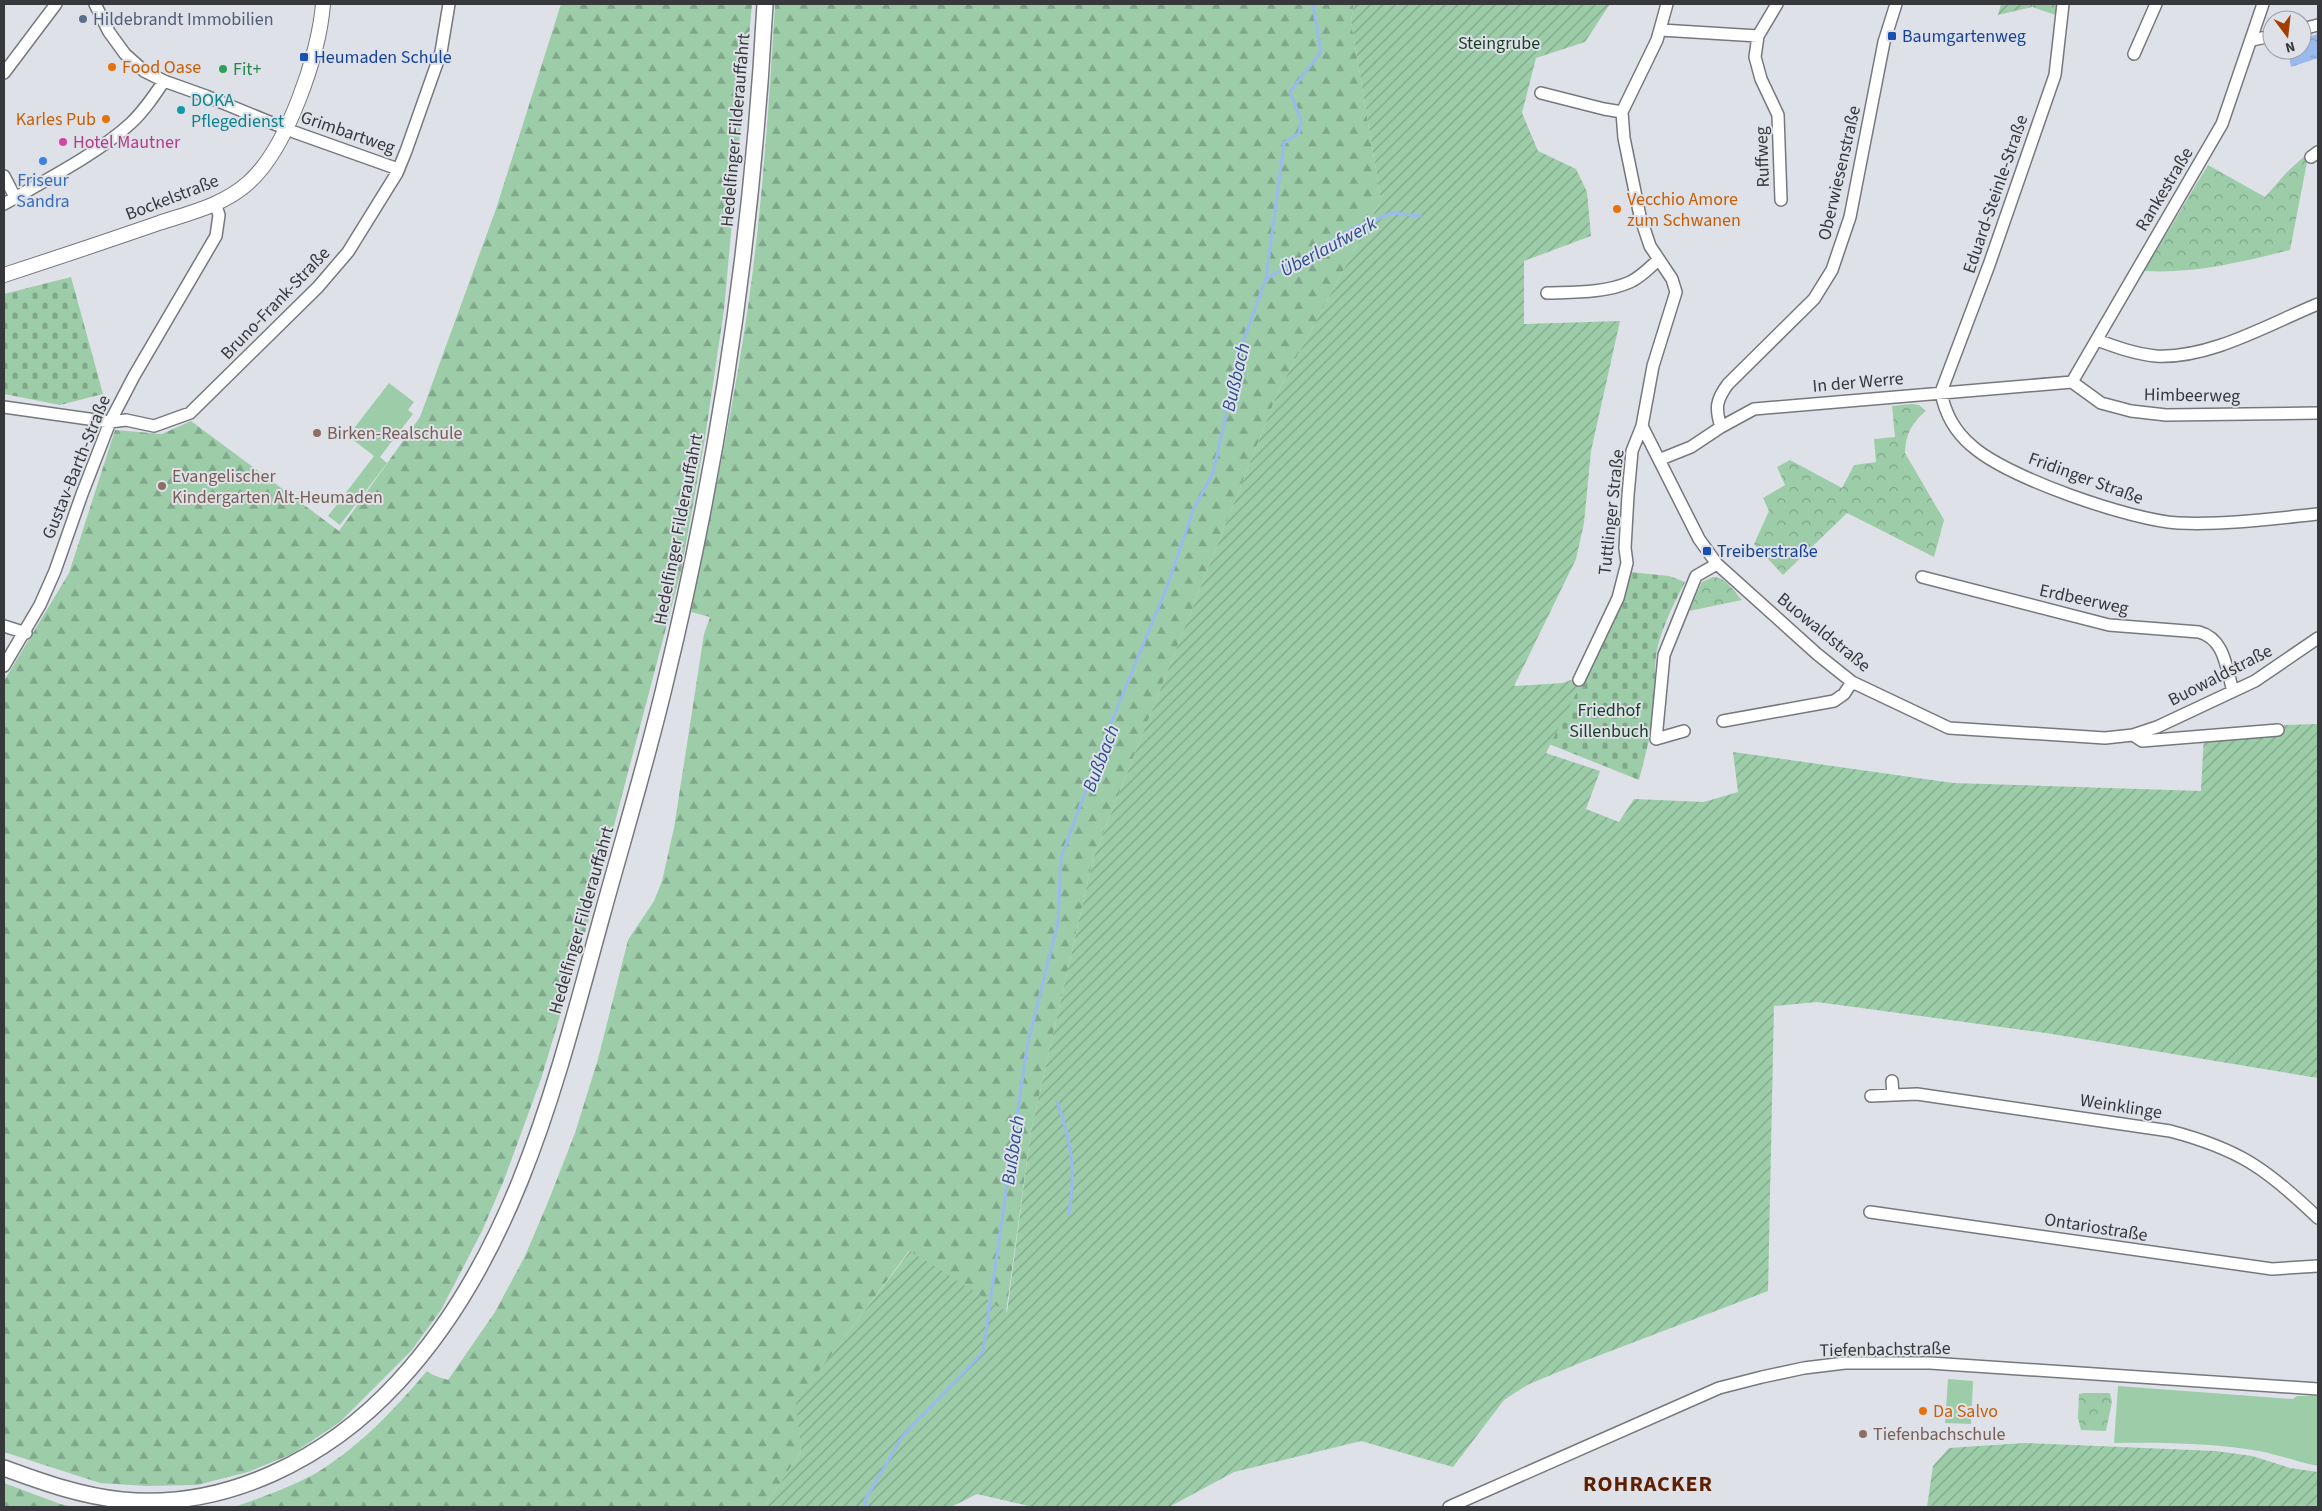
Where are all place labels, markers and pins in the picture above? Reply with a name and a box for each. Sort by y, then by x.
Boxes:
place label: Hildebrandt Immobilien [93,7,274,32]
marker: Hildebrandt Immobilien [77,13,89,25]
place label: Baumgartenweg [1902,24,2026,49]
marker: Baumgartenweg [1886,30,1898,42]
place label: Heumaden Schule [314,45,452,70]
marker: Heumaden Schule [298,51,310,63]
place label: Food Oase [122,55,201,80]
place label: Fit+ [233,57,261,82]
marker: Food Oase [106,61,118,73]
marker: Fit+ [217,63,229,75]
place label: DOKA Pflegedienst [191,88,284,134]
marker: DOKA Pflegedienst [175,104,187,116]
place label: Karles Pub [16,107,96,132]
marker: Karles Pub [100,113,112,125]
place label: Hotel Mautner [73,130,181,155]
marker: Hotel Mautner [57,136,69,148]
marker: Friseur Sandra [37,155,49,167]
place label: Friseur Sandra [16,168,70,214]
place label: Vecchio Amore zum Schwanen [1627,187,1741,233]
marker: Vecchio Amore zum Schwanen [1611,203,1623,215]
place label: Birken-Realschule [327,421,463,446]
marker: Birken-Realschule [311,427,323,439]
place label: Evangelischer Kindergarten Alt-Heumaden [172,464,383,510]
marker: Evangelischer Kindergarten Alt-Heumaden [156,480,168,492]
place label: Treiberstraße [1717,539,1818,564]
marker: Treiberstraße [1701,545,1713,557]
place label: Da Salvo [1933,1399,1998,1424]
marker: Da Salvo [1917,1405,1929,1417]
place label: Tiefenbachschule [1873,1422,2006,1447]
marker: Tiefenbachschule [1857,1428,1869,1440]

